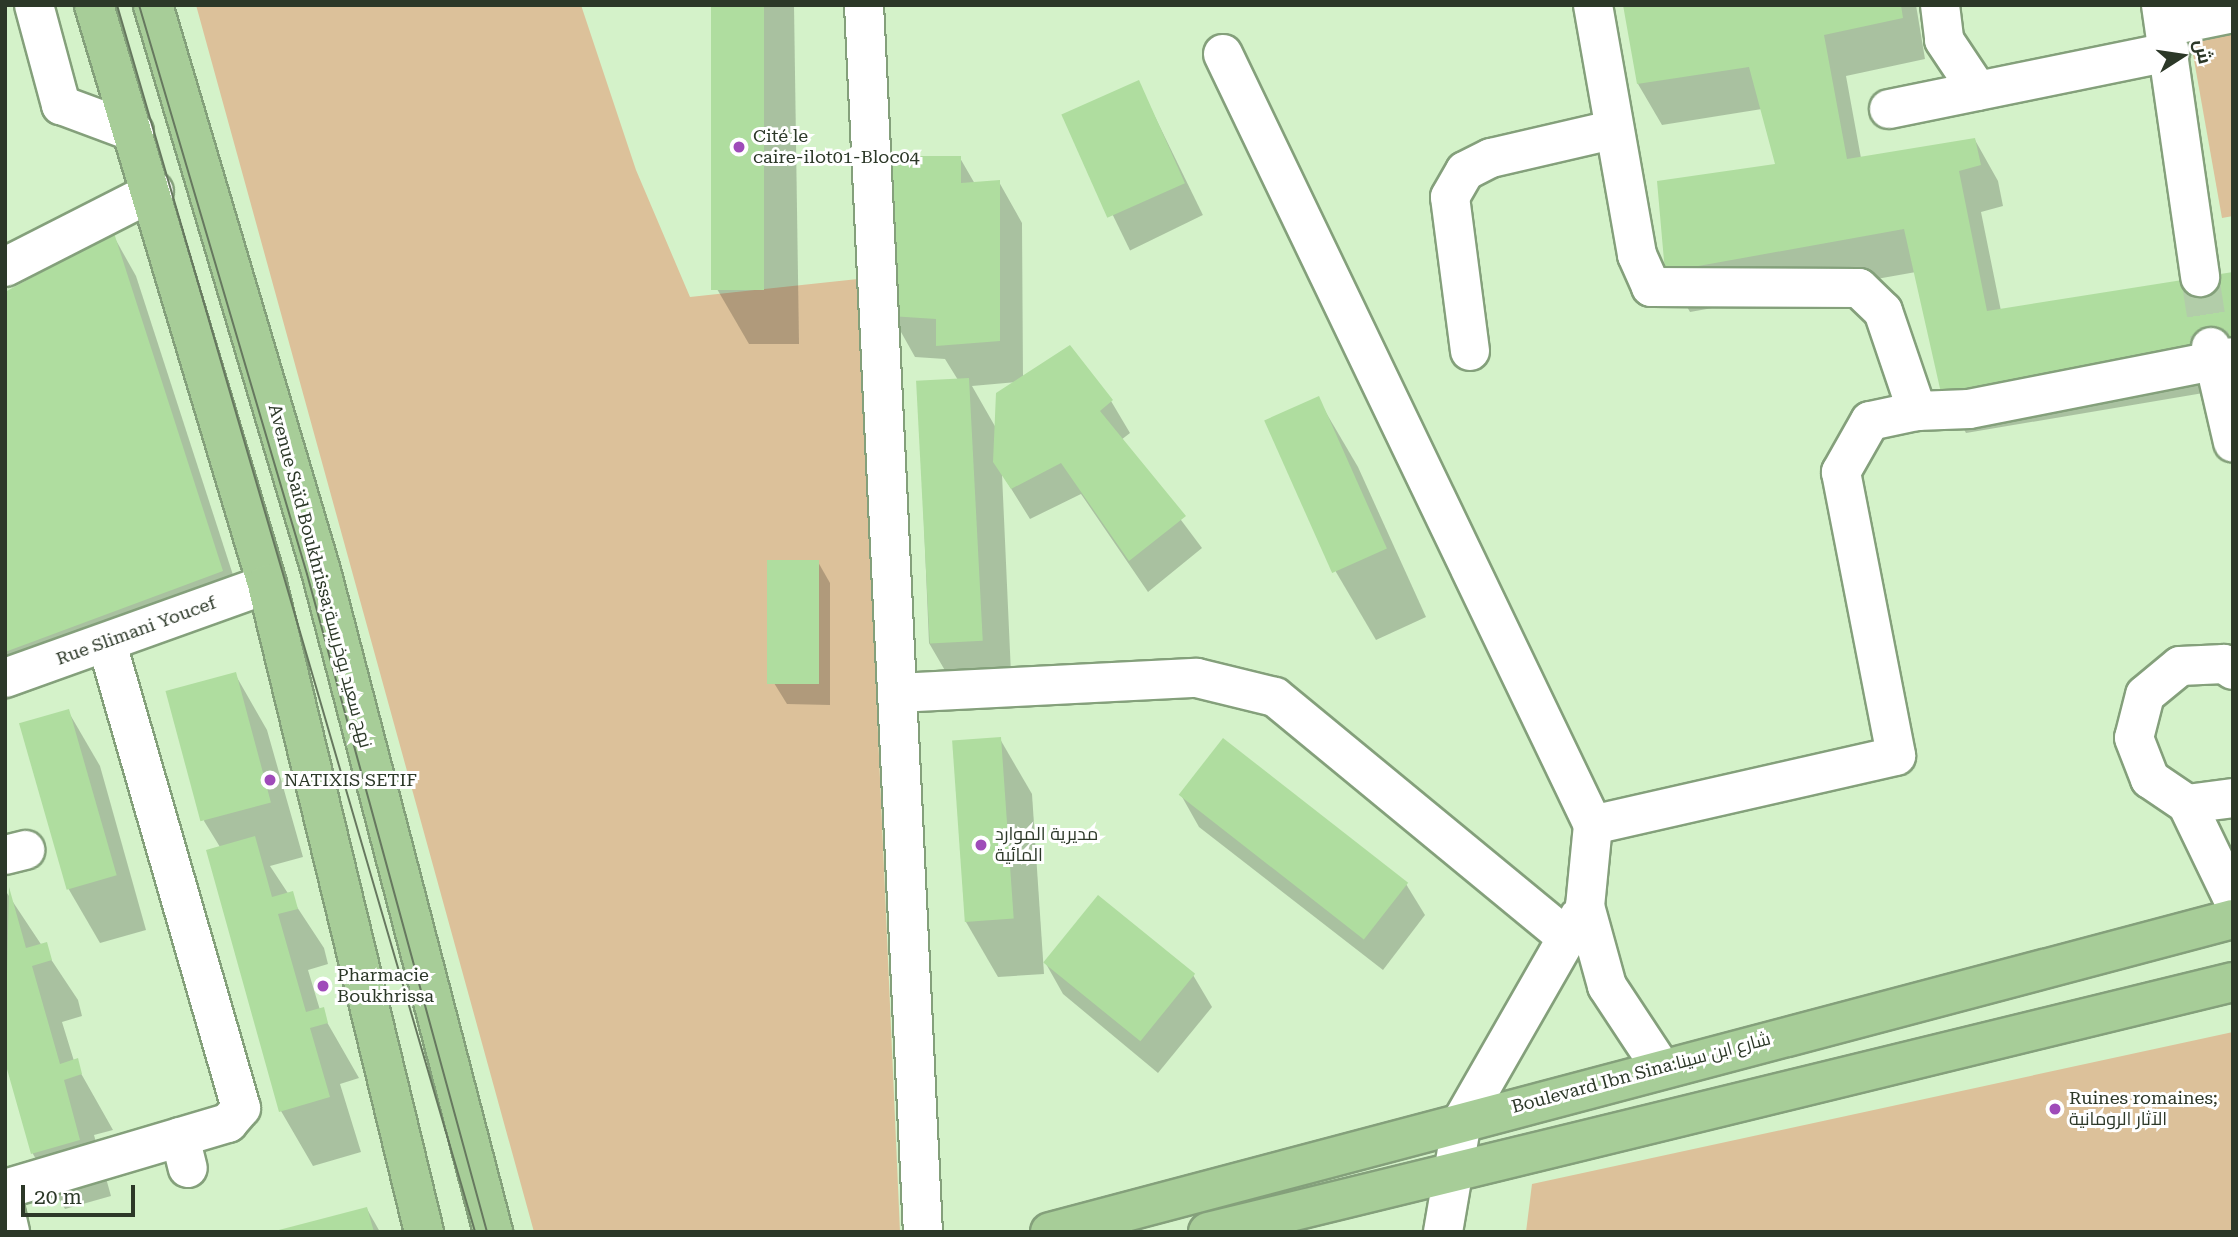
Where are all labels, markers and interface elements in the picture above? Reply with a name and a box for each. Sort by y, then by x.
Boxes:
north arrow [2147,21,2217,91]
text: ش [2189,37,2217,66]
place label: Cité le caire-ilot01-Bloc04 [753,126,920,168]
marker: Cité le caire-ilot01-Bloc04 [731,139,747,155]
street label: Avenue Saïd Boukhrissa;نهج سعيد بوخريسة [264,402,376,750]
street label: Rue Slimani Youcef [53,592,219,670]
place label: NATIXIS SETIF [284,769,417,791]
marker: NATIXIS SETIF [262,772,278,788]
place label: مديرية الموارد المائية [995,824,1098,866]
marker: مديرية الموارد المائية [973,837,989,853]
place label: Pharmacie Boukhrissa [337,965,434,1007]
marker: Pharmacie Boukhrissa [315,978,331,994]
street label: Boulevard Ibn Sina:شارع ابن سينا [1509,1028,1773,1118]
place label: Ruines romaines; الآثار الرومانية [2069,1088,2218,1130]
marker: Ruines romaines; الآثار الرومانية [2047,1101,2063,1117]
scale bar [24,1170,138,1214]
text: 20 m [34,1185,82,1209]

